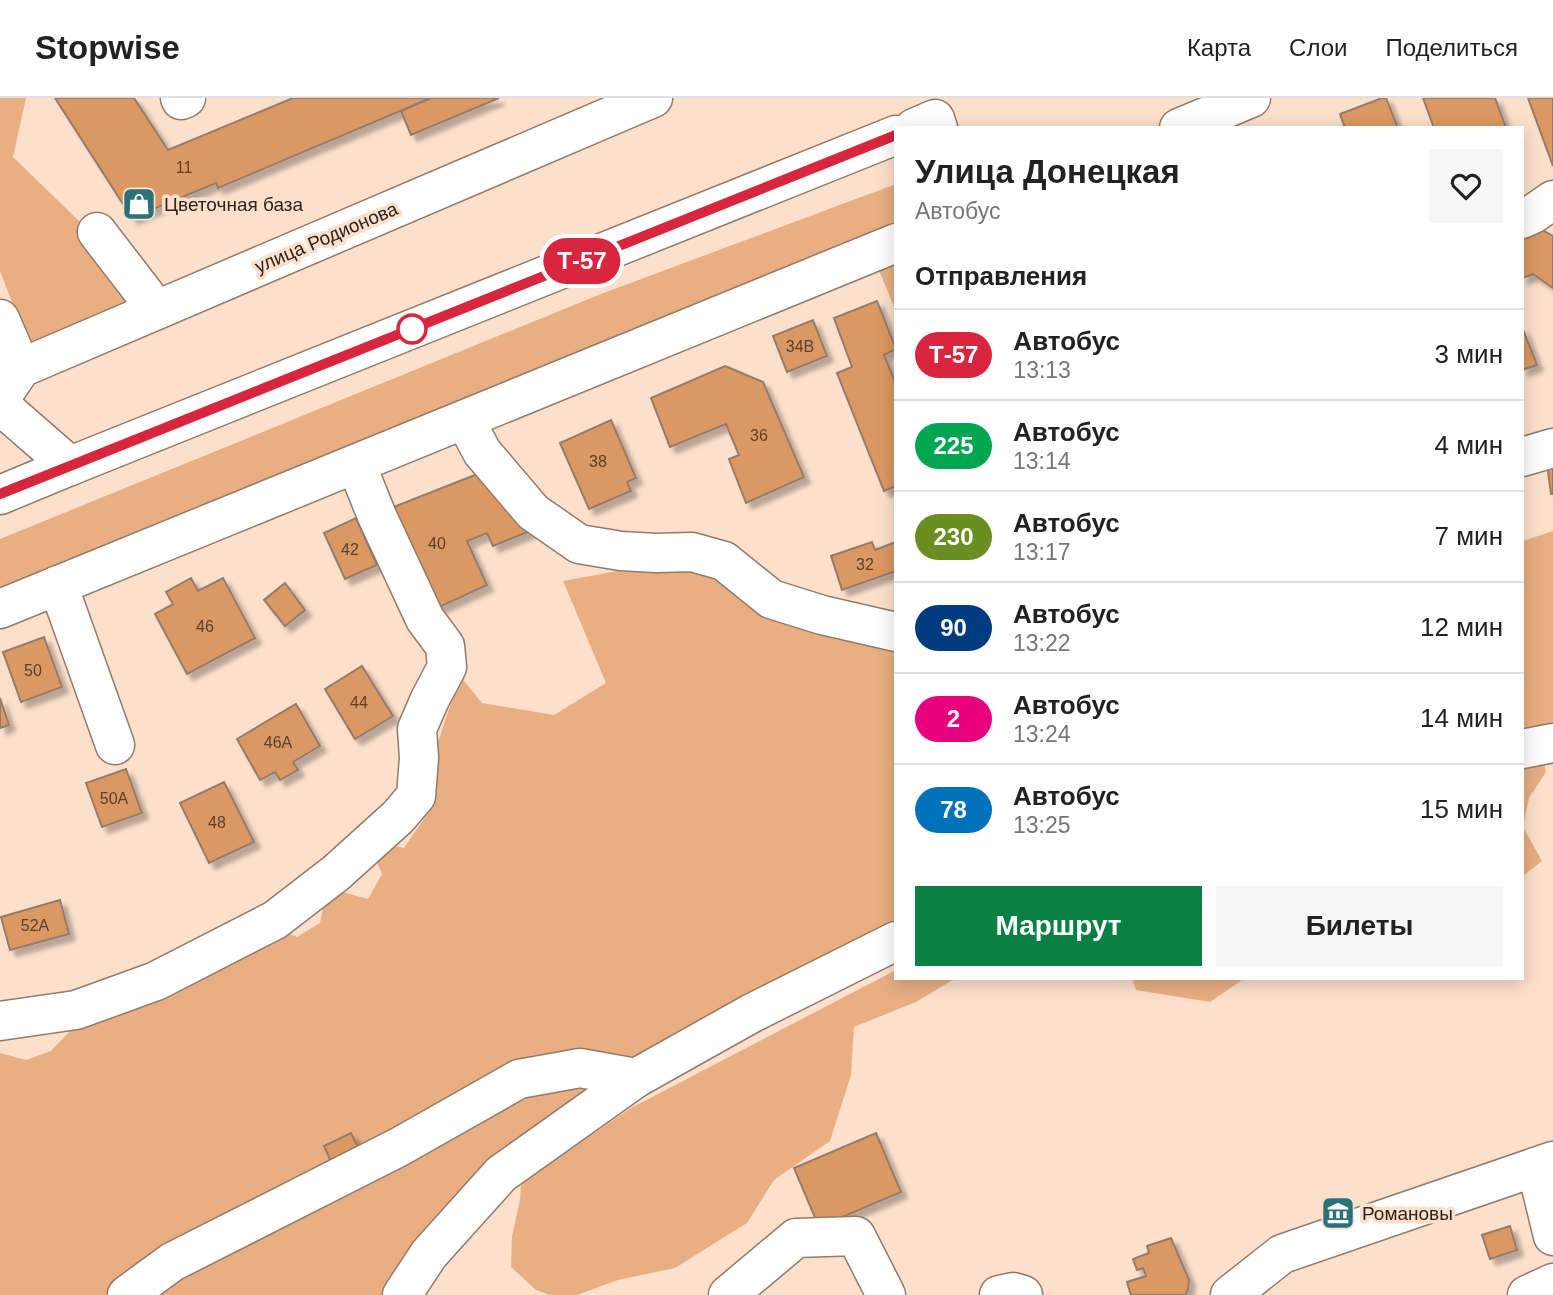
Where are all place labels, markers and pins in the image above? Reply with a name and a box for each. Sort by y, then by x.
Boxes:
shop icon: Цветочная база [120,185,158,223]
place label: Цветочная база [164,194,304,215]
unlabelled marker [397,314,427,344]
museum icon: Романовы [1319,1194,1357,1232]
place label: Романовы [1362,1203,1453,1224]

